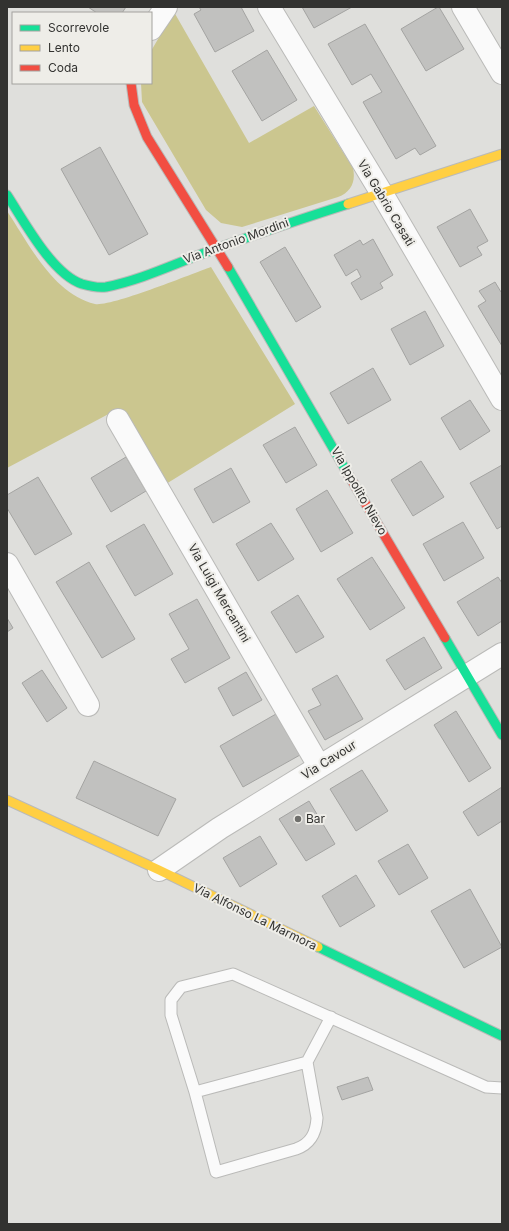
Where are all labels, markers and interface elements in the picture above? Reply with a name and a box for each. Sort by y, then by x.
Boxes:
legend [12,12,152,84]
text: Scorrevole [48,20,109,35]
text: Lento [48,40,80,55]
text: Coda [48,60,78,75]
street label: Via Gabrio Casati [355,157,418,249]
street label: Via Antonio Mordini [181,214,291,267]
street label: Via Ippolito Nievo [328,444,391,537]
street label: Via Luigi Mercantini [185,541,254,645]
street label: Via Cavour [298,737,359,782]
place label: Bar [306,811,326,826]
marker: Bar [293,814,303,824]
street label: Via Alfonso La Marmora [191,880,320,953]

